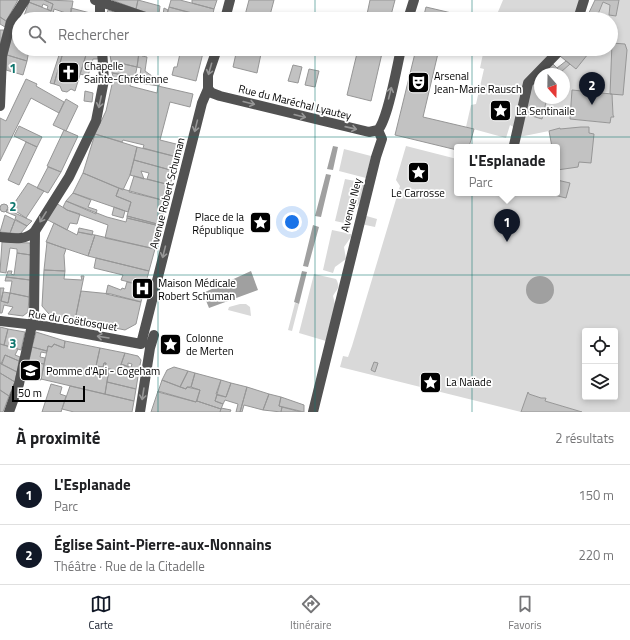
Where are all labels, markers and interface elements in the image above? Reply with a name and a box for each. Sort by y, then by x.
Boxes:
search box [12,12,618,56]
icon: search [26,23,48,45]
text: Rechercher [58,23,129,46]
text: 1 [9,58,17,78]
place label: Chapelle Sainte-Chrétienne [84,58,169,87]
church icon: Chapelle Sainte-Chrétienne [56,59,82,85]
one-way arrow [206,62,213,75]
place label: Arsenal Jean-Marie Rausch [434,68,522,97]
north arrow [534,68,570,104]
theatre icon: Arsenal Jean-Marie Rausch [406,69,432,95]
pin: 2 [579,72,605,105]
street label: Rue du Maréchal Lyautey [237,80,354,124]
one-way arrow [387,87,395,100]
one-way arrow [96,95,104,108]
place icon: La Sentinaile [487,98,513,124]
one-way arrow [242,100,255,107]
place label: La Sentinaile [516,103,575,119]
one-way arrow [293,113,306,120]
one-way arrow [192,119,199,132]
one-way arrow [344,125,357,133]
street label: Avenue Robert Schuman [145,136,189,250]
popup [454,144,560,196]
text: L'Esplanade [469,149,545,172]
place icon: Le Carrosse [405,160,431,186]
text: Parc [469,172,493,192]
street label: Avenue Ney [337,176,366,234]
place label: Le Carrosse [391,185,445,201]
text: 2 [9,196,17,216]
place label: Place de la République [192,209,244,238]
pin: 1 [494,209,520,242]
place icon: Place de la République [247,210,273,236]
one-way arrow [39,211,47,222]
your location [282,212,302,232]
one-way arrow [160,245,168,258]
place label: Maison Médicale Robert Schuman [158,275,236,304]
hospital icon: Maison Médicale Robert Schuman [130,276,156,302]
street label: Rue du Coëtlosquet [27,305,119,335]
map controls [582,328,618,400]
button: locate [582,328,618,364]
place label: Colonne de Merten [186,330,234,359]
place icon: Colonne de Merten [157,331,183,357]
text: 3 [9,333,17,353]
one-way arrow [97,333,110,341]
school or university icon: Pomme d'Api - Cogeham [17,358,43,384]
place label: Pomme d'Api - Cogeham [46,363,160,379]
button: layers [582,364,618,400]
place icon: La Naïade [417,369,443,395]
place label: La Naïade [446,374,492,390]
scale bar [12,384,85,403]
text: 50 m [18,385,42,401]
one-way arrow [139,387,147,400]
text: À proximité [16,425,100,451]
text: 2 résultats [555,428,614,448]
text: L'Esplanade [54,473,131,496]
text: 1 [25,485,33,505]
text: 150 m [578,485,614,505]
text: Parc [54,496,78,516]
text: Église Saint-Pierre-aux-Nonnains [54,533,272,556]
text: 2 [25,545,33,565]
text: 220 m [578,545,614,565]
text: Théâtre · Rue de la Citadelle [54,556,205,576]
tab: Carte [88,593,113,633]
tab: Itinéraire [290,593,331,633]
tab: Favoris [508,593,542,633]

